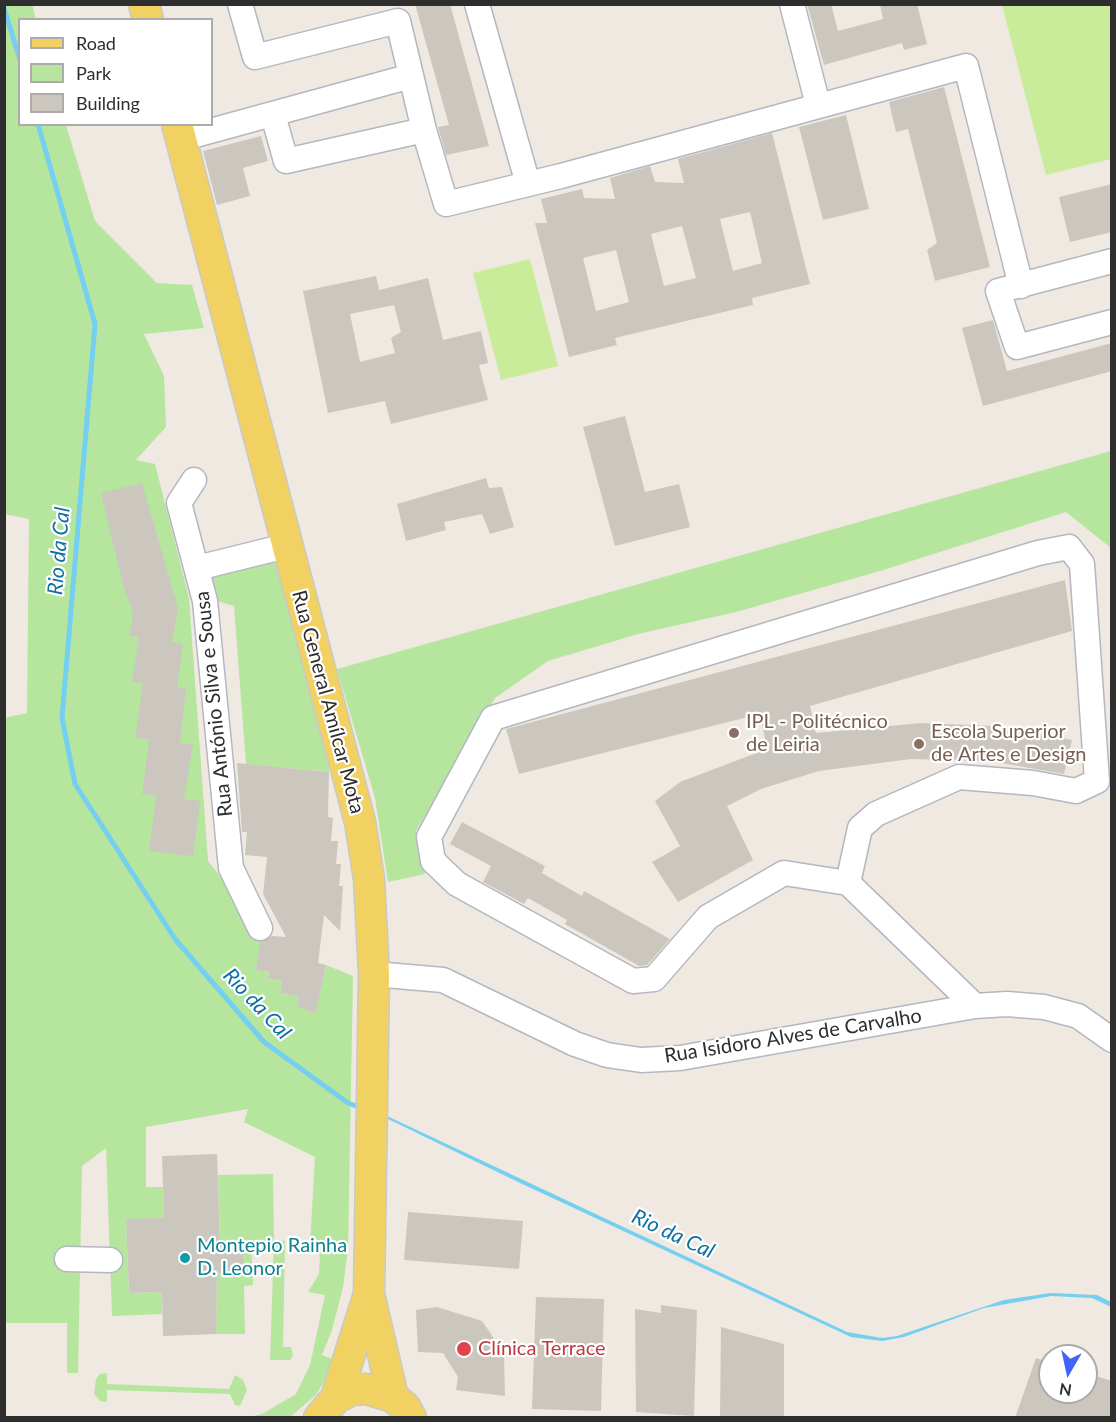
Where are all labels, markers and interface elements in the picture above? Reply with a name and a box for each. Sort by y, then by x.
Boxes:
legend [18,18,213,126]
text: Road [76,32,116,54]
text: Park [76,62,111,84]
text: Building [76,92,140,114]
water label: Rio da Cal [43,506,75,596]
street label: Rua General Amílcar Mota [287,588,369,816]
street label: Rua António Silva e Sousa [190,590,238,818]
place label: IPL - Politécnico de Leiria [746,710,888,757]
place label: Escola Superior de Artes e Design [931,720,1086,767]
marker: IPL - Politécnico de Leiria [727,726,741,740]
marker: Escola Superior de Artes e Design [912,737,926,751]
water label: Rio da Cal [218,963,296,1045]
street label: Rua Isidoro Alves de Carvalho [663,1004,923,1068]
water label: Rio da Cal [628,1204,718,1264]
place label: Montepio Rainha D. Leonor [197,1234,347,1281]
marker: Montepio Rainha D. Leonor [178,1251,192,1265]
place label: Clínica Terrace [478,1337,606,1361]
marker: Clínica Terrace [455,1340,473,1358]
north arrow [1038,1344,1098,1404]
text: N [1058,1380,1073,1401]

